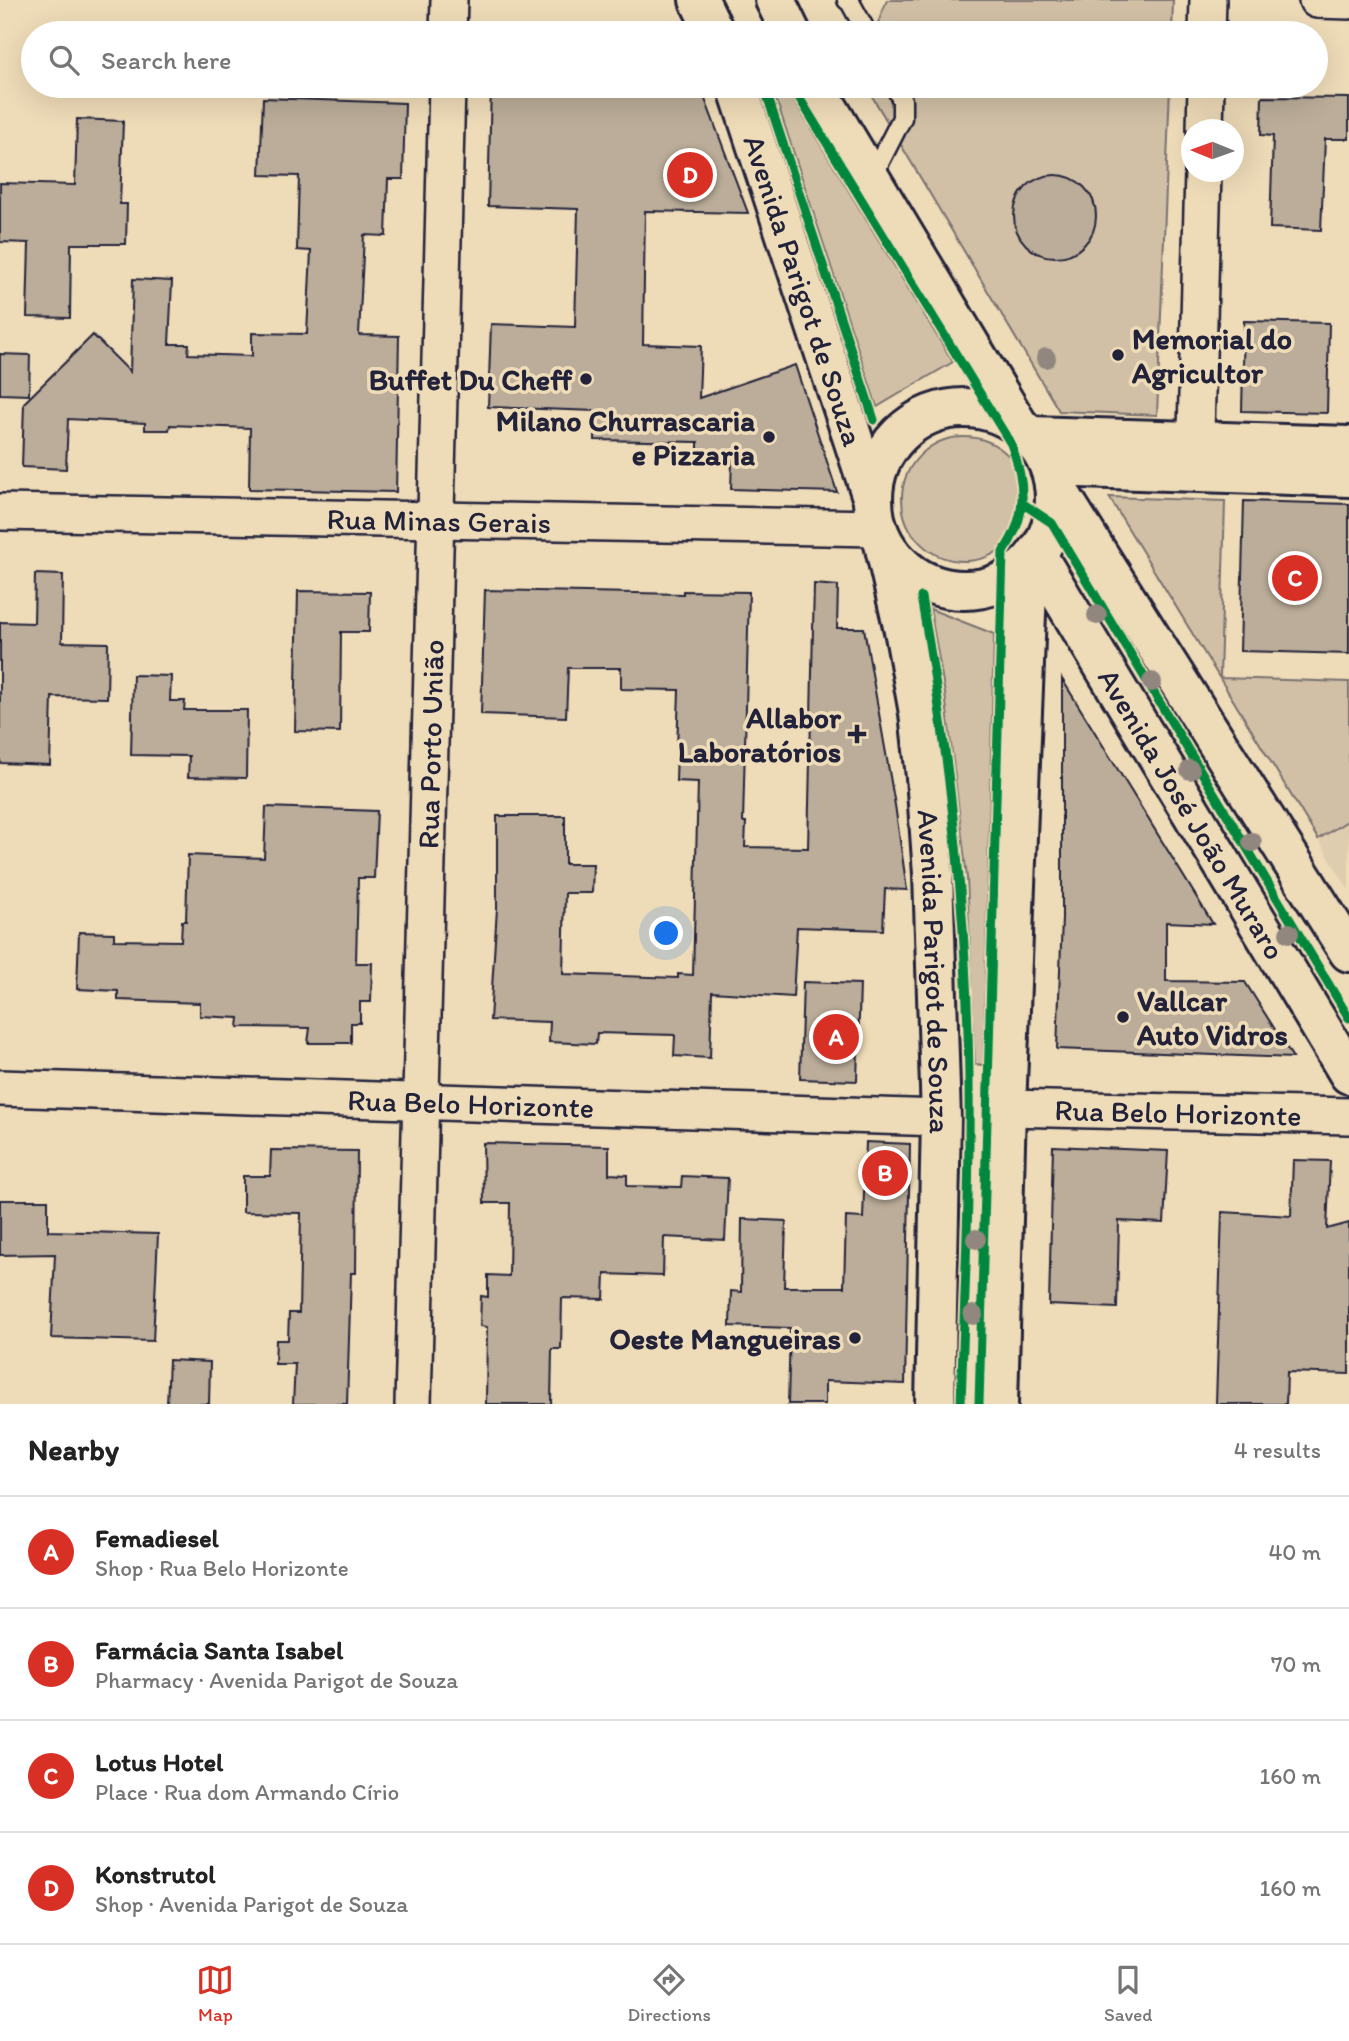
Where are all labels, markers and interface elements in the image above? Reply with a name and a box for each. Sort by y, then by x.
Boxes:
search box [21,21,1328,98]
icon: search [45,41,83,79]
text: Search here [101,44,231,76]
north arrow [1181,119,1244,182]
street label: Avenida Parigot de Souza [736,130,872,451]
pin: D [667,149,713,201]
place label: Memorial do Agricultor [1131,320,1292,391]
marker: Memorial do Agricultor [1110,347,1126,363]
place label: Buffet Du Cheff [369,361,573,398]
marker: Buffet Du Cheff [578,371,594,387]
place label: Milano Churrascaria e Pizzaria [496,402,755,473]
marker: Milano Churrascaria e Pizzaria [761,429,777,445]
street label: Rua Minas Gerais [326,499,551,541]
pin: C [1272,552,1318,604]
street label: Rua Porto União [409,639,451,849]
street label: Avenida José João Muraro [1090,661,1294,966]
place label: Allabor Laboratórios [678,699,842,770]
marker: Allabor Laboratórios [847,724,867,744]
street label: Avenida Parigot de Souza [910,808,960,1135]
your location [649,916,683,950]
place label: Vallcar Auto Vidros [1136,982,1288,1053]
marker: Vallcar Auto Vidros [1115,1009,1131,1025]
pin: A [813,1011,859,1063]
street label: Rua Belo Horizonte [347,1081,595,1125]
street label: Rua Belo Horizonte [1054,1091,1302,1133]
pin: B [862,1147,908,1199]
place label: Oeste Mangueiras [609,1320,841,1357]
marker: Oeste Mangueiras [847,1330,863,1346]
text: Nearby [28,1431,119,1468]
text: 4 results [1234,1436,1321,1464]
text: Femadiesel [95,1522,219,1554]
text: A [44,1538,58,1566]
text: 40 m [1268,1538,1321,1566]
text: Shop · Rua Belo Horizonte [95,1554,349,1582]
text: Farmácia Santa Isabel [95,1634,343,1666]
text: B [44,1650,58,1678]
text: 70 m [1271,1650,1321,1678]
text: Pharmacy · Avenida Parigot de Souza [95,1666,458,1694]
text: Lotus Hotel [95,1746,223,1778]
text: C [44,1762,58,1790]
text: 160 m [1259,1762,1321,1790]
text: Place · Rua dom Armando Círio [95,1778,399,1806]
text: Konstrutol [95,1858,216,1890]
text: D [43,1874,59,1902]
text: 160 m [1259,1874,1321,1902]
text: Shop · Avenida Parigot de Souza [95,1890,408,1918]
tab: Map [196,1961,234,2026]
tab: Directions [627,1961,711,2026]
tab: Saved [1104,1961,1152,2026]

